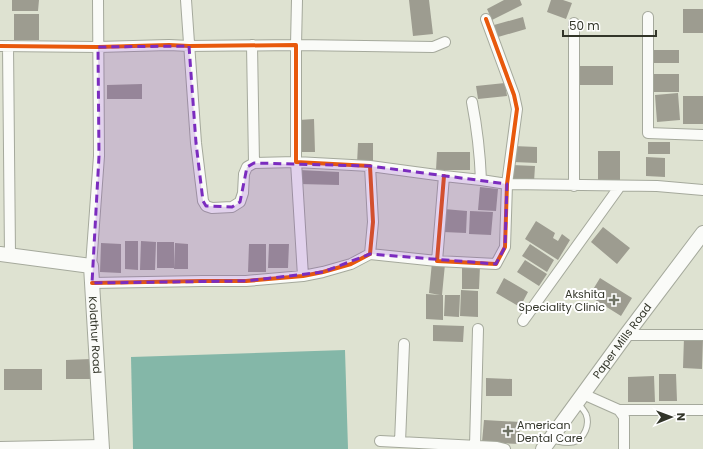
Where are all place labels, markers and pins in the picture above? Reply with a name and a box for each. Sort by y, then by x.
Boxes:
place label: Akshita Speciality Clinic [519,286,605,315]
marker: Akshita Speciality Clinic [608,294,620,306]
place label: American Dental Care [517,417,583,446]
marker: American Dental Care [502,425,514,437]

